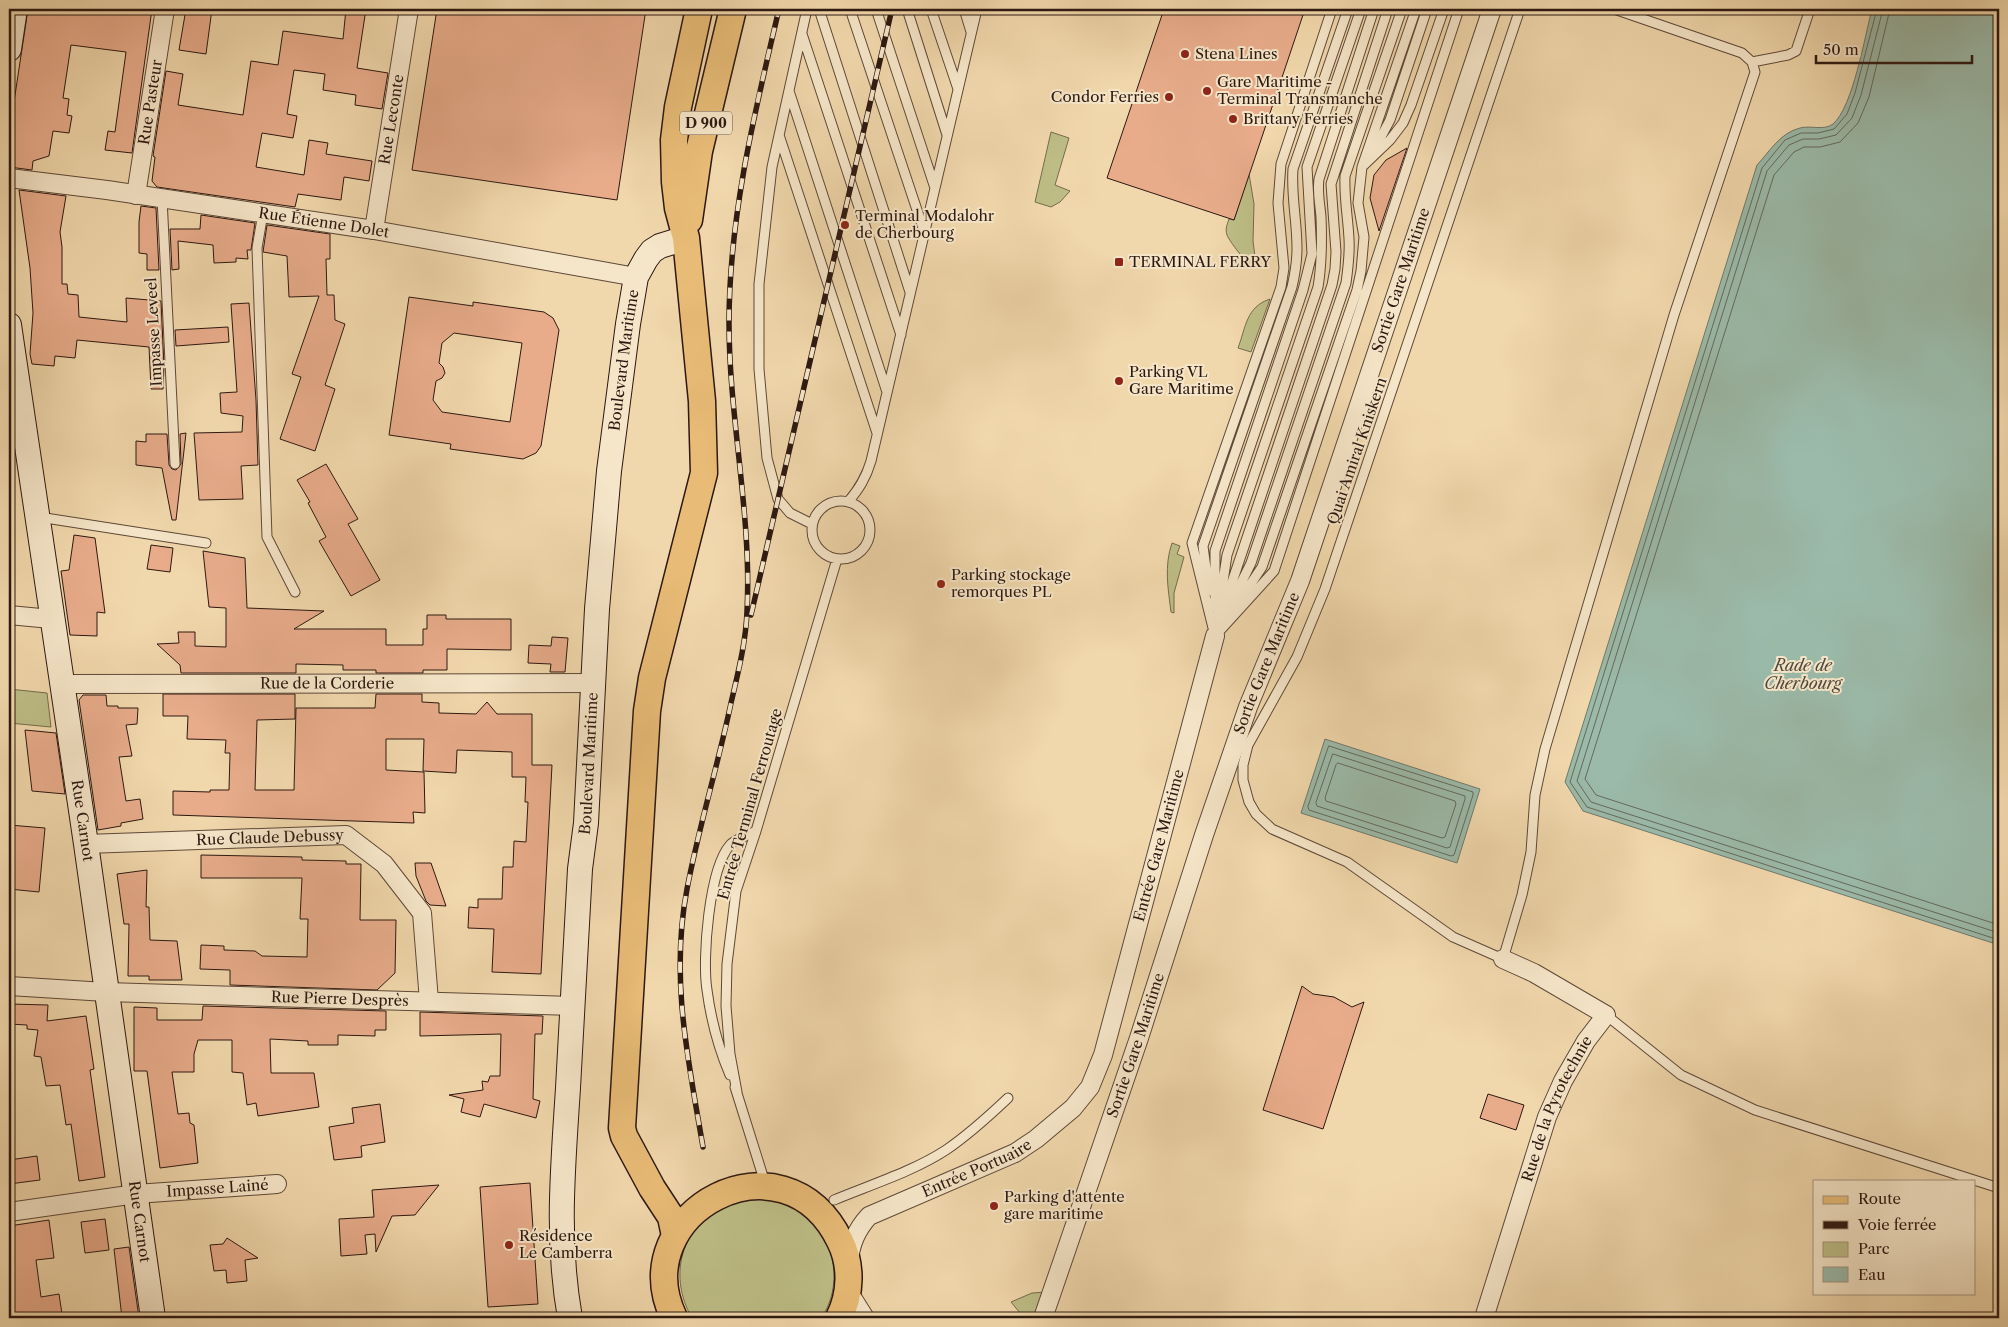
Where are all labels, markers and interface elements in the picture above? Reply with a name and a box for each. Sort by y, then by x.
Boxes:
scale bar [1816,32,1972,64]
text: 50 m [1823,40,1859,59]
place label: Stena Lines [1195,44,1278,63]
marker: Stena Lines [1179,48,1191,60]
street label: Rue Pasteur [134,57,166,146]
place label: Gare Maritime - Terminal Transmanche [1217,72,1383,108]
street label: Rue Leconte [375,73,408,166]
marker: Gare Maritime - Terminal Transmanche [1201,85,1213,97]
place label: Condor Ferries [1051,87,1159,106]
marker: Condor Ferries [1163,91,1175,103]
place label: Brittany Ferries [1243,109,1353,128]
road number: D 900 [680,112,732,134]
marker: Brittany Ferries [1227,113,1239,125]
street label: Rue Étienne Dolet [257,203,391,242]
street label: Sortie Gare Maritime [1367,205,1434,355]
place label: Terminal Modalohr de Cherbourg [855,206,995,242]
marker: Terminal Modalohr de Cherbourg [839,219,851,231]
place label: TERMINAL FERRY [1129,252,1272,271]
marker: TERMINAL FERRY [1113,256,1125,268]
street label: Impasse Leveel [141,276,166,387]
street label: Boulevard Maritime [604,288,643,432]
place label: Parking VL Gare Maritime [1129,362,1234,398]
street label: Quai Amiral Kniskern [1322,374,1391,527]
marker: Parking VL Gare Maritime [1113,375,1125,387]
place label: Parking stockage remorques PL [951,565,1071,601]
marker: Parking stockage remorques PL [935,578,947,590]
street label: Sortie Gare Maritime [1229,589,1303,737]
water label: Rade de Cherbourg [1764,655,1844,693]
street label: Rue de la Corderie [260,673,394,693]
street label: Boulevard Maritime [575,692,602,836]
street label: Entrée Terminal Ferroutage [713,706,786,902]
street label: Entrée Gare Maritime [1129,767,1188,924]
street label: Rue Carnot [68,778,98,863]
street label: Rue Claude Debussy [196,825,345,849]
street label: Sortie Gare Maritime [1102,970,1168,1120]
street label: Rue Pierre Desprès [271,987,409,1010]
street label: Rue de la Pyrotechnie [1517,1031,1596,1184]
street label: Entrée Portuaire [919,1135,1035,1201]
street label: Impasse Lainé [166,1175,269,1201]
street label: Rue Carnot [125,1179,155,1264]
legend [1813,1180,1976,1294]
place label: Parking d'attente gare maritime [1004,1187,1125,1223]
text: Route [1858,1189,1901,1208]
marker: Parking d'attente gare maritime [988,1200,1000,1212]
text: Voie ferrée [1857,1215,1936,1234]
place label: Résidence Le Camberra [519,1226,613,1262]
marker: Résidence Le Camberra [503,1239,515,1251]
text: Parc [1858,1239,1890,1258]
text: Eau [1858,1265,1886,1284]

